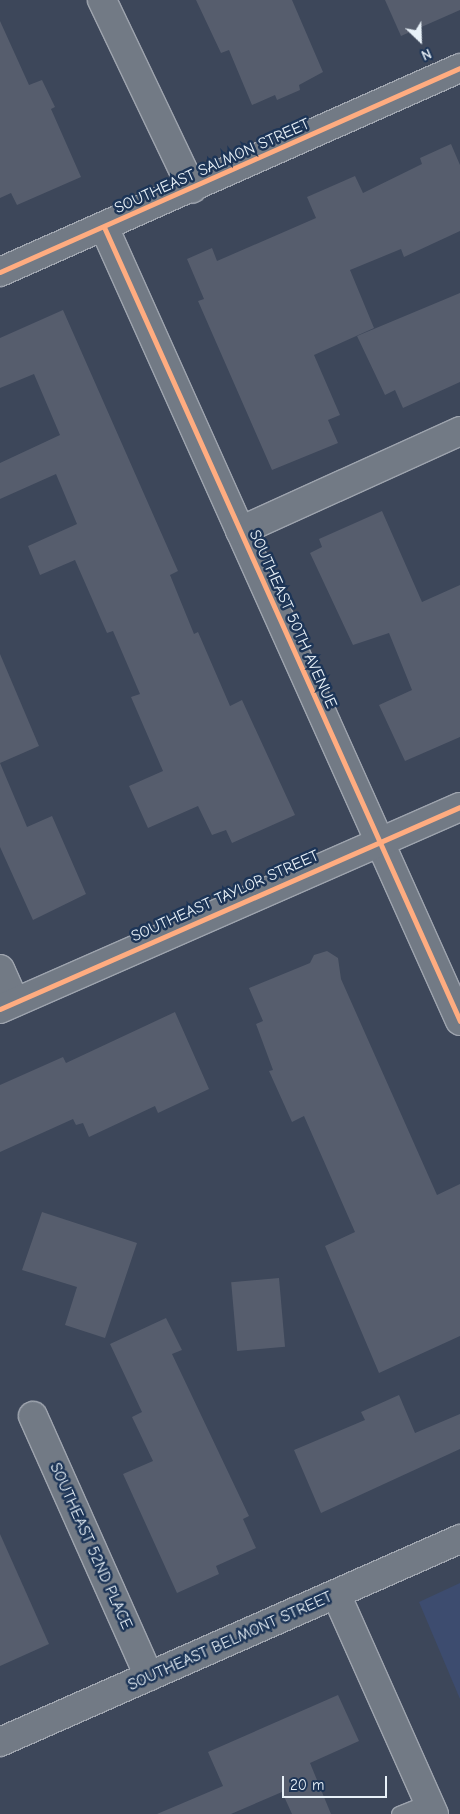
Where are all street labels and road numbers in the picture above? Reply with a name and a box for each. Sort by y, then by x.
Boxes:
street label: SOUTHEAST SALMON STREET [111,114,313,218]
street label: SOUTHEAST 50TH AVENUE [245,527,341,711]
street label: SOUTHEAST TAYLOR STREET [128,846,322,946]
street label: SOUTHEAST 52ND PLACE [46,1460,136,1632]
street label: SOUTHEAST BELMONT STREET [125,1587,335,1695]

